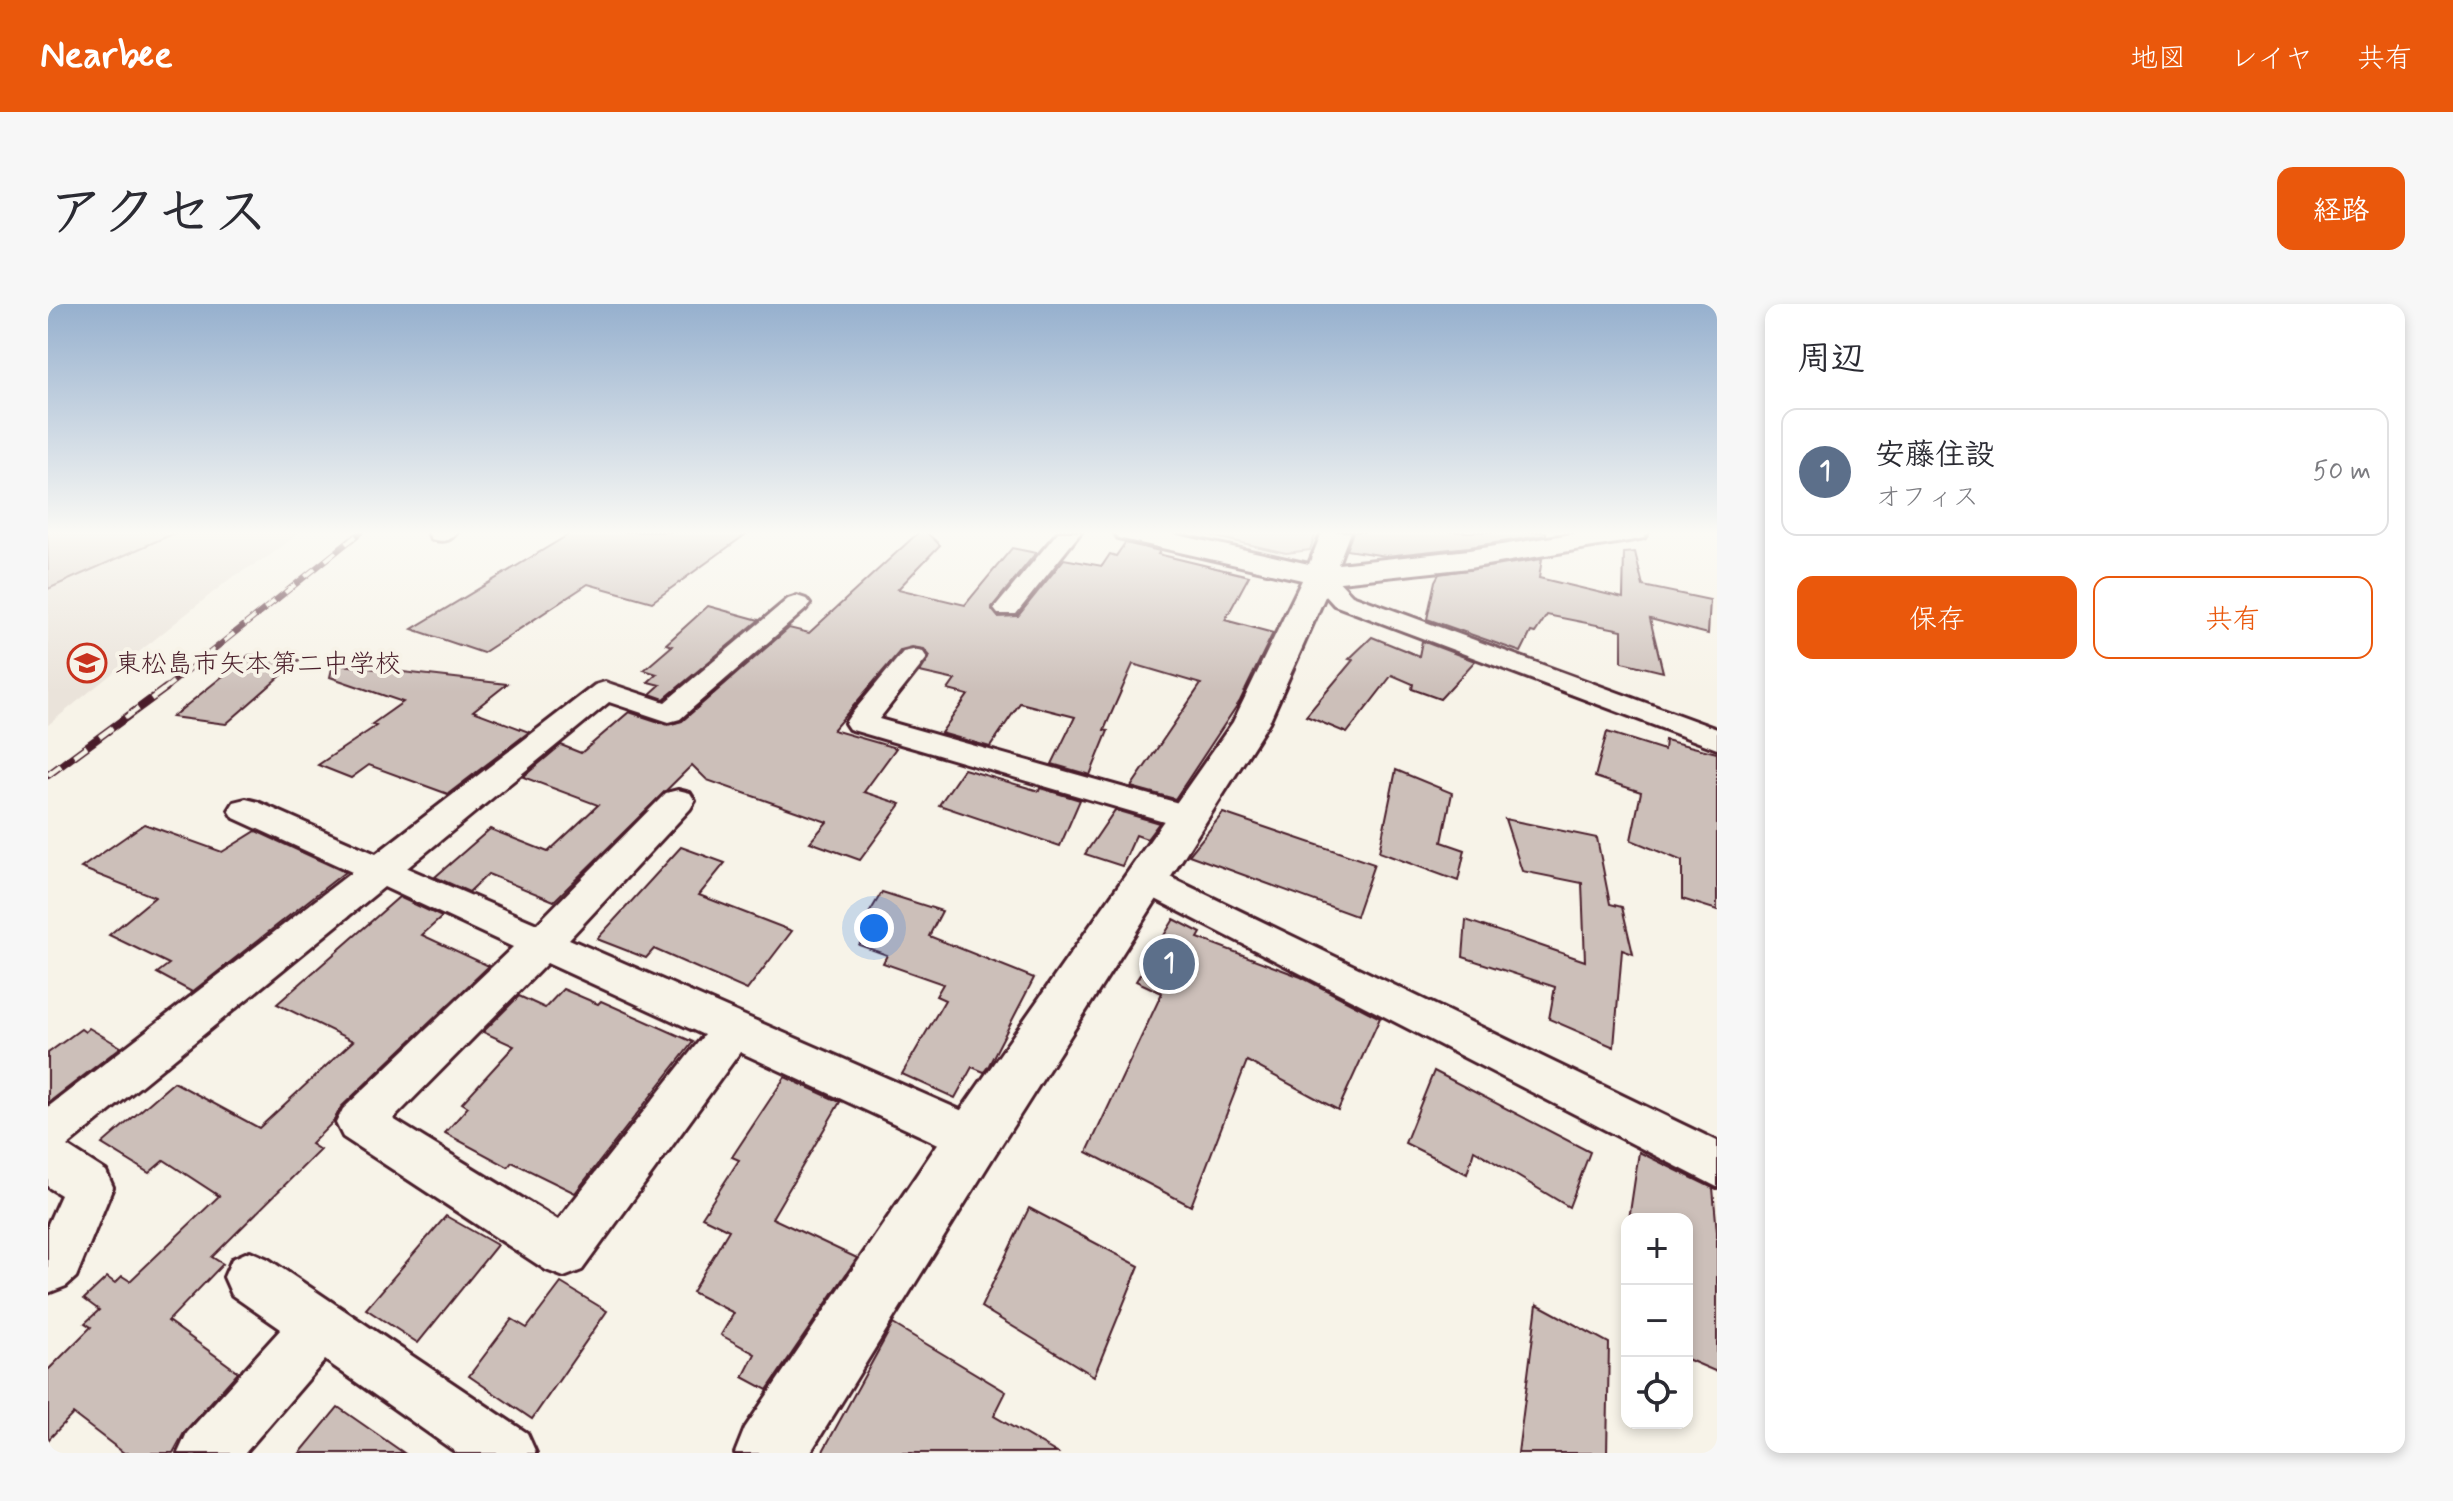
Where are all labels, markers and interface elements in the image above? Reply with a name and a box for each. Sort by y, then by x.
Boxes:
text: Nearbee [40,32,173,81]
text: 地図 [2130,41,2186,78]
text: レイヤ [2230,41,2313,78]
text: 共有 [2357,41,2413,78]
button: 経路 [2277,167,2405,250]
text: アクセス [48,178,269,251]
text: 周辺 [1797,337,1865,382]
text: 安藤住設 [1875,436,1995,475]
text: 1 [1819,455,1831,489]
text: 50 m [2313,455,2371,489]
text: オフィス [1875,481,1979,515]
button: 保存 [1797,576,2077,659]
button: 共有 [2093,576,2373,659]
school or university icon: 東松島市矢本第二中学校 [66,642,108,684]
place label: 東松島市矢本第二中学校 [115,648,401,682]
your location [854,908,894,948]
pin: 1 [1143,934,1195,994]
map controls [1621,1213,1693,1429]
button: + [1621,1213,1693,1285]
button: − [1621,1285,1693,1357]
button: locate [1621,1357,1693,1429]

